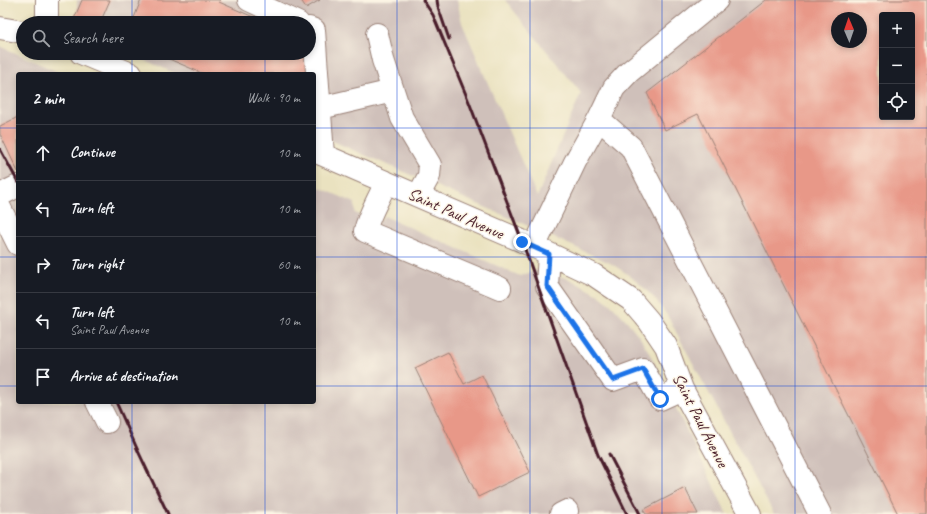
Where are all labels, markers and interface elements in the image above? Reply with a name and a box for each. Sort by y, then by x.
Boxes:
north arrow [831,12,867,48]
map controls [879,12,915,120]
button: + [879,12,915,48]
search box [16,16,316,60]
icon: search [30,27,52,49]
text: Search here [62,29,123,48]
button: − [879,48,915,84]
button: locate [879,84,915,120]
text: 2 min [32,88,65,109]
text: Walk · 90 m [247,90,300,106]
icon: ahead [32,142,54,164]
text: Continue [70,143,115,162]
text: 10 m [278,145,300,161]
street label: Saint Paul Avenue [405,183,508,245]
icon: left [32,198,54,220]
text: Turn left [70,199,113,218]
text: 10 m [278,201,300,217]
route end [513,233,531,251]
icon: right [32,254,54,276]
text: Turn right [70,255,123,274]
text: 60 m [278,257,300,273]
text: Turn left [70,303,113,322]
icon: left [32,310,54,332]
text: 10 m [278,313,300,329]
text: Saint Paul Avenue [70,322,148,338]
icon: arrive [32,366,54,388]
text: Arrive at destination [70,367,177,386]
street label: Saint Paul Avenue [668,370,734,472]
route start [651,390,669,408]

